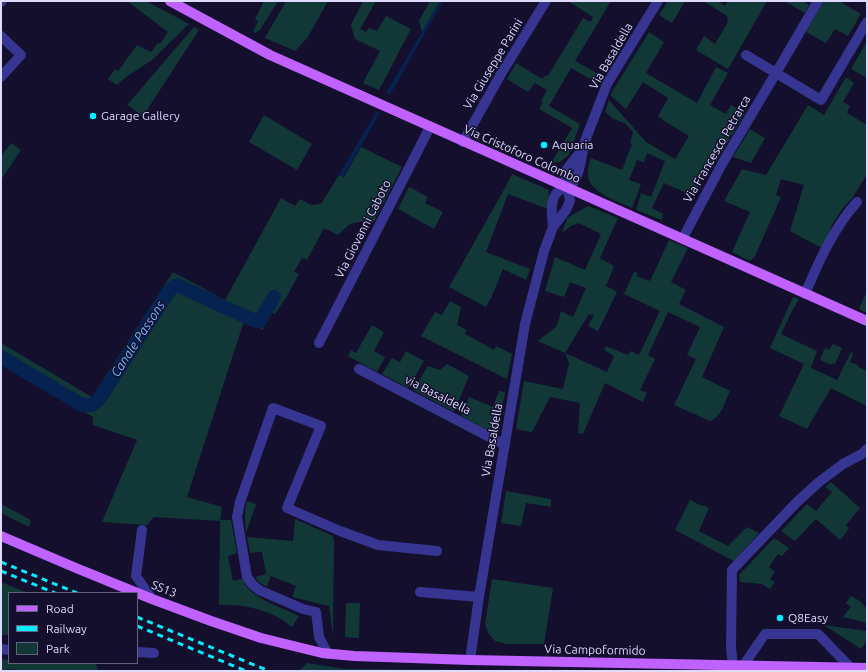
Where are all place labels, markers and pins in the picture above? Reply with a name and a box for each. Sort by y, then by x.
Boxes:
place label: Garage Gallery [101,109,180,123]
marker: Garage Gallery [88,111,98,121]
place label: Aquaria [552,138,593,152]
marker: Aquaria [539,140,549,150]
place label: Q8Easy [788,611,828,625]
marker: Q8Easy [775,613,785,623]

